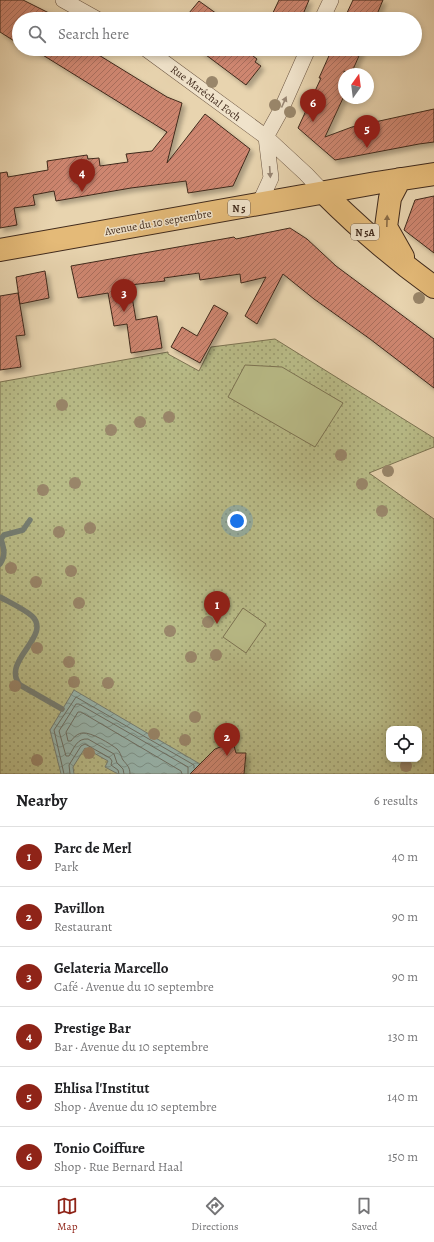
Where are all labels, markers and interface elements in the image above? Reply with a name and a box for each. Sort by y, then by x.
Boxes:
search box [12,12,422,56]
icon: search [26,23,48,45]
text: Search here [58,24,129,44]
street label: Rue Maréchal Foch [167,62,244,125]
north arrow [338,68,374,104]
pin: 6 [300,89,326,122]
one-way arrow [281,97,287,108]
pin: 5 [354,115,380,148]
pin: 4 [69,159,95,192]
one-way arrow [267,166,274,178]
road number: N 5 [228,200,250,216]
street label: Avenue du 10 septembre [102,206,213,239]
one-way arrow [384,214,390,227]
road number: N 5A [351,224,379,240]
pin: 3 [111,279,137,312]
your location [227,511,247,531]
pin: 1 [204,591,230,624]
pin: 2 [214,723,240,756]
map controls [386,726,422,762]
button: locate [386,726,422,762]
text: Nearby [16,789,67,812]
text: 6 results [374,792,418,809]
text: Parc de Merl [54,838,132,858]
text: 1 [27,848,31,865]
text: 40 m [392,848,418,865]
text: Park [54,858,78,875]
text: Pavillon [54,898,105,918]
text: 2 [26,908,32,925]
text: 90 m [392,908,418,925]
text: Restaurant [54,918,112,935]
text: Gelateria Marcello [54,958,168,978]
text: 3 [26,968,32,985]
text: 90 m [392,968,418,985]
text: Café · Avenue du 10 septembre [54,978,214,995]
text: Prestige Bar [54,1018,131,1038]
text: 4 [26,1028,32,1045]
text: 130 m [388,1028,418,1045]
text: Bar · Avenue du 10 septembre [54,1038,208,1055]
text: Ehlisa l'Institut [54,1078,150,1098]
text: 5 [26,1088,32,1105]
text: 140 m [387,1088,418,1105]
text: Shop · Avenue du 10 septembre [54,1098,217,1115]
text: Tonio Coiffure [54,1138,145,1158]
text: 6 [26,1148,32,1165]
text: 150 m [388,1148,418,1165]
text: Shop · Rue Bernard Haal [54,1158,183,1175]
tab: Map [56,1195,78,1234]
tab: Directions [191,1195,239,1234]
tab: Saved [351,1195,378,1234]

